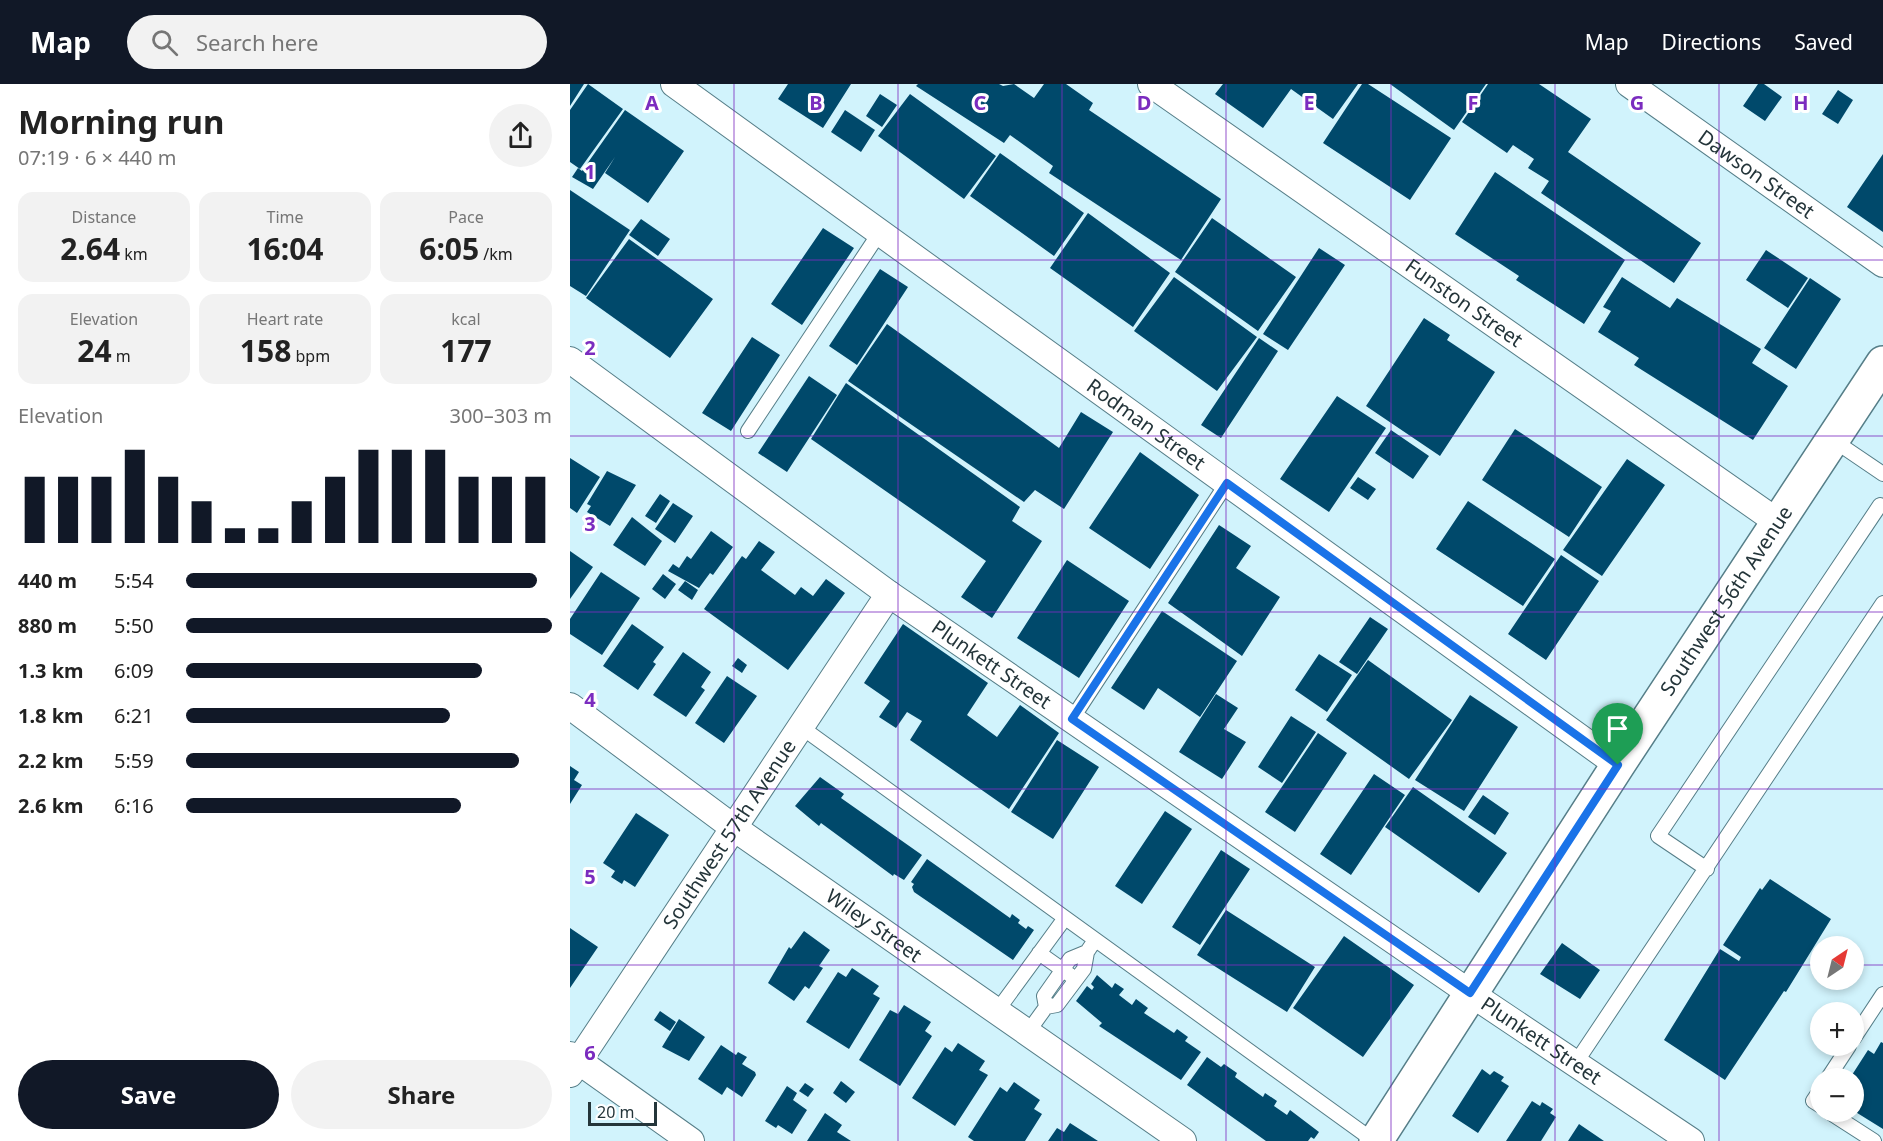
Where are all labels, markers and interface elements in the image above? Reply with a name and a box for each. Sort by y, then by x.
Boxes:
search box [127,15,547,69]
text: Map [30,23,91,61]
icon: search [148,26,181,59]
text: Search here [196,27,318,57]
text: Map [1585,28,1629,56]
text: Directions [1662,28,1761,56]
text: Saved [1794,28,1853,56]
text: A [645,89,659,116]
text: B [809,89,823,116]
text: C [974,89,987,116]
text: D [1137,89,1151,116]
text: E [1303,89,1315,116]
text: F [1468,89,1478,116]
text: G [1630,89,1644,116]
text: H [1793,89,1809,116]
text: Morning run [18,99,224,144]
button: share [489,104,552,167]
street label: Dawson Street [1693,123,1820,224]
text: 07:19 · 6 × 440 m [18,144,176,171]
text: 1 [584,158,596,185]
text: Distance [72,206,136,228]
text: Time [266,206,304,228]
text: Pace [448,206,484,228]
text: 2.64 [60,228,120,269]
text: 16:04 [246,228,324,269]
text: 6:05 [419,228,479,269]
text: km [120,243,148,265]
text: /km [479,243,513,265]
street label: Funston Street [1400,252,1528,353]
text: Elevation [70,308,138,330]
text: Heart rate [247,308,323,330]
text: kcal [451,308,481,330]
text: 24 [77,330,112,371]
text: 158 [240,330,291,371]
text: 177 [440,330,492,371]
text: 2 [584,334,596,361]
text: m [112,345,131,367]
text: bpm [291,345,330,367]
street label: Rodman Street [1082,372,1211,476]
text: Elevation [18,402,103,429]
text: 300–303 m [449,402,552,429]
street label: Southwest 56th Avenue [1654,500,1798,701]
text: 3 [584,510,596,537]
text: 440 m [18,567,77,594]
text: 5:54 [114,567,154,594]
text: 880 m [18,612,77,639]
text: 5:50 [114,612,154,639]
street label: Plunkett Street [927,613,1057,715]
text: 1.3 km [18,657,84,684]
text: 6:09 [114,657,154,684]
text: 4 [584,686,596,713]
text: 1.8 km [18,702,84,729]
text: 6:21 [114,702,154,729]
pin [1592,703,1643,765]
icon: arrive [1601,712,1634,745]
street label: Southwest 57th Avenue [656,734,802,934]
text: 2.2 km [18,747,84,774]
text: 5:59 [114,747,154,774]
text: 2.6 km [18,792,84,819]
text: 6:16 [114,792,154,819]
text: 5 [584,863,596,890]
street label: Wiley Street [821,882,928,968]
north arrow [1810,936,1864,990]
map controls [1810,936,1864,1122]
street label: Plunkett Street [1476,990,1607,1090]
button: + [1810,1002,1864,1056]
text: 6 [584,1039,596,1066]
button: Save [18,1060,279,1129]
button: Share [291,1060,552,1129]
button: − [1810,1068,1864,1122]
scale bar [588,1099,657,1126]
text: 20 m [597,1101,634,1123]

